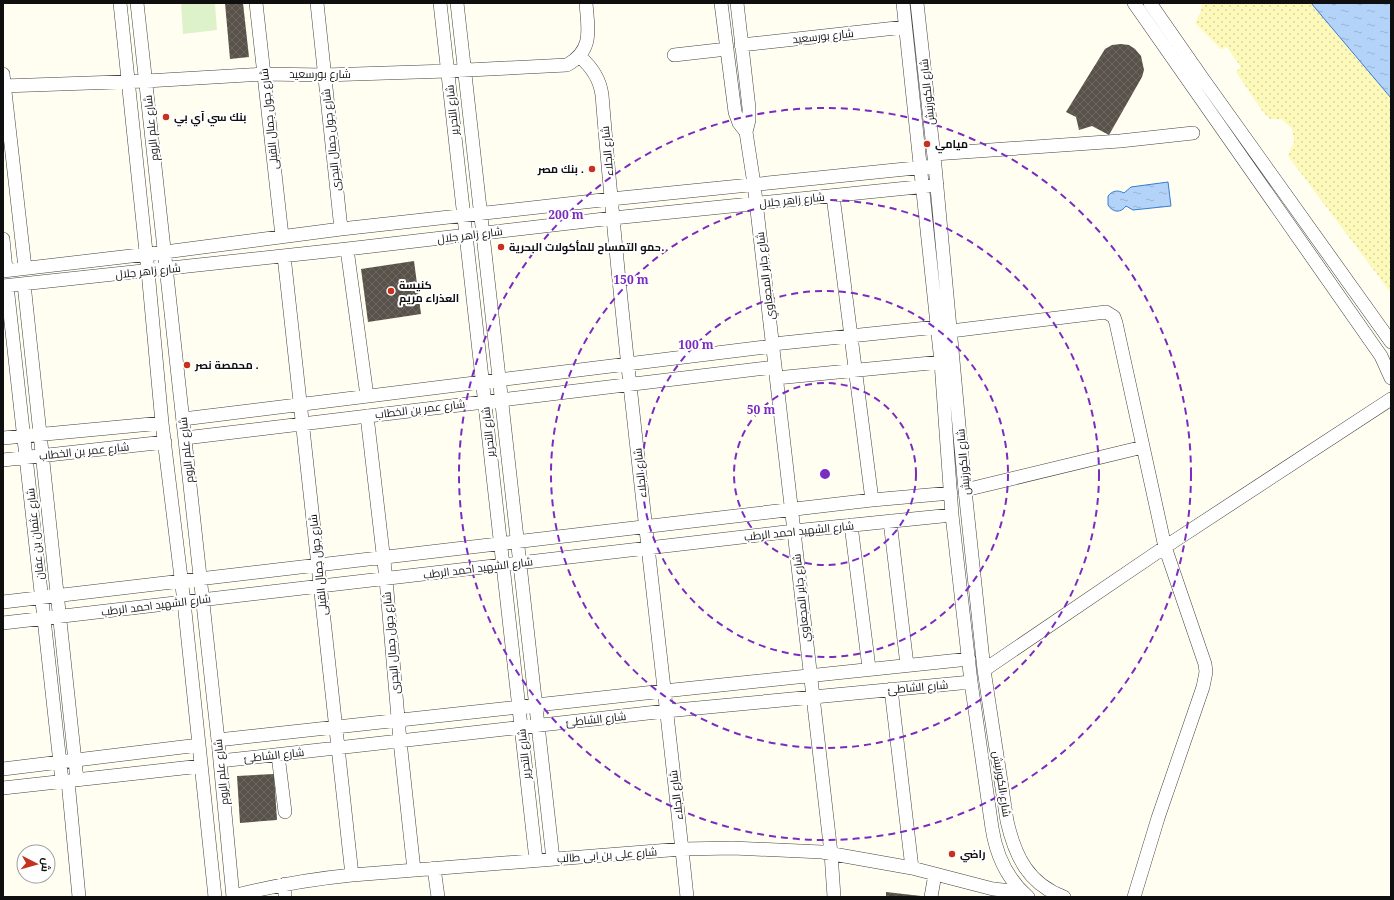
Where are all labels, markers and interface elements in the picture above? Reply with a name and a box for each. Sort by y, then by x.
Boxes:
street label: شارع بورسعيد [792,25,854,47]
street label: شارع الكورنيش [916,58,938,126]
street label: شارع بورسعيد [289,66,351,82]
street label: شارع جول جمال القبلى [256,68,282,170]
street label: شارع التحرير [441,84,463,137]
street label: شارع جول جمال البحرى [318,88,344,192]
street label: شارع علم الروم [140,94,162,162]
place label: بنك سي آي بي [174,109,246,127]
marker: بنك سي آي بي [161,112,171,122]
street label: شارع الجلاء [597,125,617,177]
place label: ميامي [935,136,968,154]
marker: ميامي [922,139,932,149]
place label: بنك مصر . [537,161,584,176]
marker: بنك مصر . [587,164,597,174]
street label: شارع زاهر جلال [758,189,826,211]
text: 200 m [548,206,584,223]
street label: شارع زاهر جلال [436,223,504,247]
street label: شارع جابر المجعاوي [752,231,779,321]
place label: حمو التمساح للمأكولات البحرية. [509,239,664,255]
marker: حمو التمساح للمأكولات البحرية. [496,242,506,252]
street label: شارع زاهر جلال [114,260,182,282]
text: 150 m [613,271,649,288]
place label: كنيسة العذراء مريم [399,277,459,306]
marker: كنيسة العذراء مريم [386,286,396,296]
text: 100 m [678,336,714,353]
place label: محمصة نصر . [194,357,259,372]
marker: محمصة نصر . [182,360,192,370]
street label: شارع عمر بن الخطاب [374,396,466,422]
text: 50 m [747,401,775,418]
street label: شارع التحرير [477,406,499,459]
street label: شارع علم الروم [175,416,197,484]
street label: شارع الكورنيش [952,428,974,496]
street label: شارع عمر بن الخطاب [38,438,130,464]
street label: شارع الجلاء [629,447,651,499]
centre of rings [818,467,832,481]
street label: شارع عثمان بن عفان [22,487,48,581]
street label: شارع جول جمال القبلى [305,514,331,616]
street label: شارع الشهيد احمد الرطب [743,517,855,545]
street label: شارع الشهيد احمد الرطب [422,553,534,583]
street label: شارع جابر المجعاوي [788,553,815,643]
street label: شارع الشهيد احمد الرطب [100,590,212,620]
street label: شارع جول جمال البحرى [379,591,403,695]
street label: شارع الشاطئ [887,676,949,698]
street label: شارع الشاطئ [565,708,627,730]
street label: شارع التحرير [513,728,535,781]
street label: شارع علم الروم [210,738,232,806]
street label: شارع الشاطئ [243,744,305,766]
street label: شارع الكورنيش [989,750,1015,818]
street label: شارع الجلاء [665,769,687,821]
north arrow [16,844,56,884]
street label: شارع على بن ابى طالب [556,844,658,866]
place label: راضي [960,846,986,863]
marker: راضي [947,849,957,859]
text: ش [38,857,55,873]

